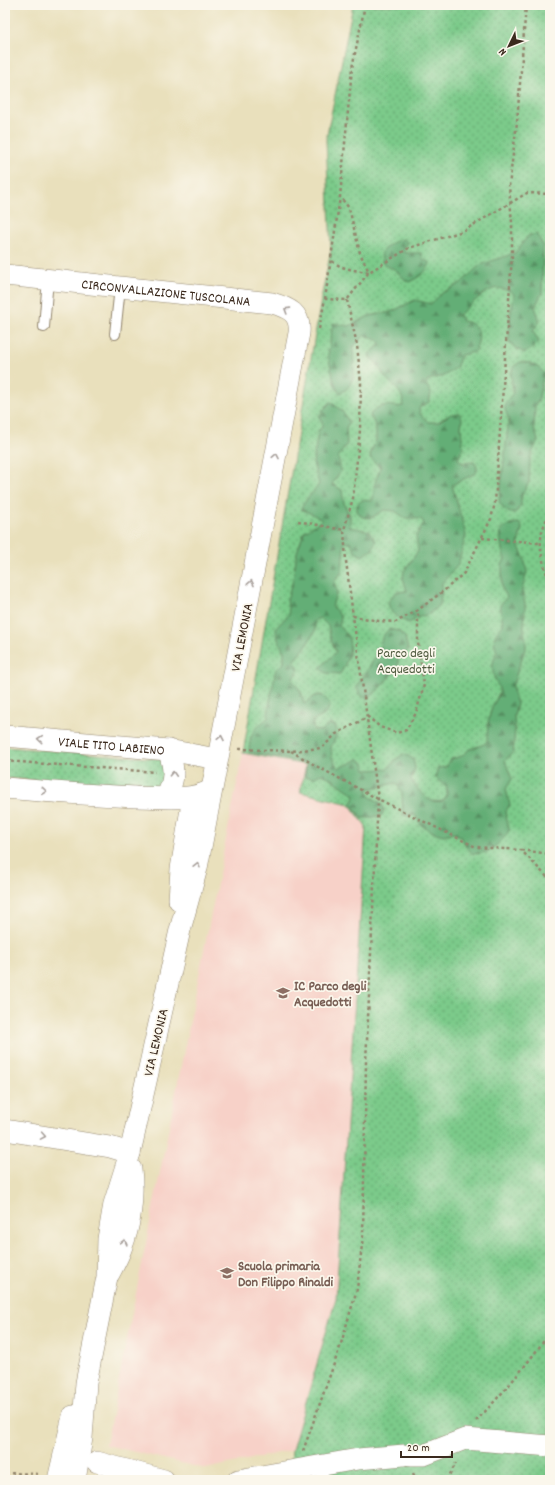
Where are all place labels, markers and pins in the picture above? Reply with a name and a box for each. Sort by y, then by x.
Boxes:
place label: IC Parco degli Acquedotti [294,977,367,1013]
school or university icon: IC Parco degli Acquedotti [275,985,291,1001]
place label: Scuola primaria Don Filippo Rinaldi [238,1257,333,1293]
school or university icon: Scuola primaria Don Filippo Rinaldi [219,1265,235,1281]

